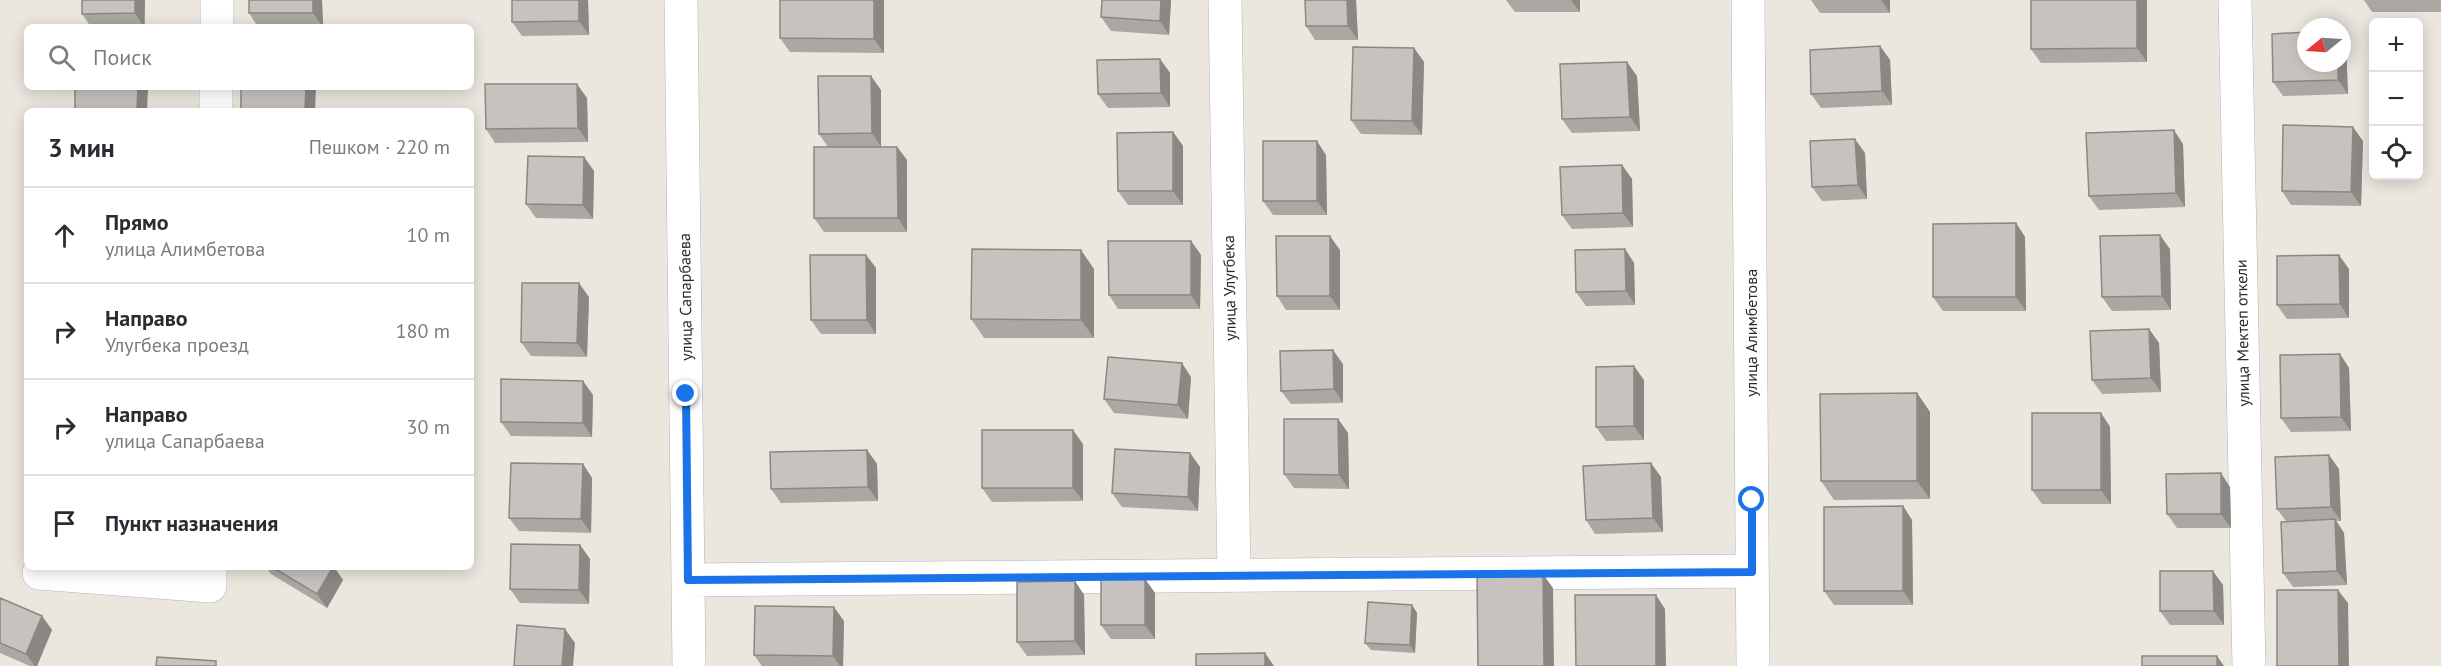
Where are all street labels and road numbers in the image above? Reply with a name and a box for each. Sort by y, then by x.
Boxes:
street label: улица Сапарбаева [674,233,696,361]
street label: улица Улугбека [1218,235,1240,341]
street label: улица Мектеп откели [2231,259,2253,407]
street label: улица Алимбетова [1741,269,1761,397]

